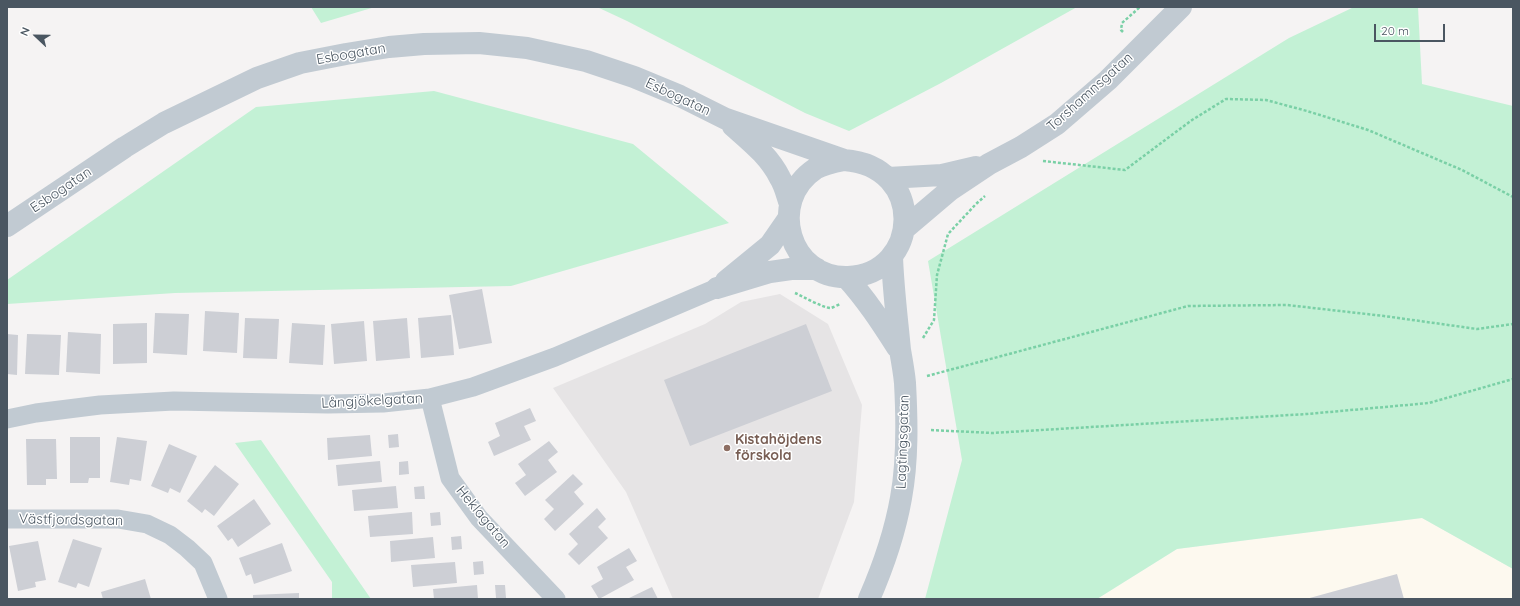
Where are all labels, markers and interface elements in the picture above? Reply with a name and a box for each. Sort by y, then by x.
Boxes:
north arrow [16,16,56,56]
scale bar [1376,16,1447,42]
text: 20 m [1381,23,1409,38]
text: N [17,25,33,38]
street label: Esbogatan [315,40,387,68]
street label: Torshamnsgatan [1044,49,1136,135]
street label: Esbogatan [643,75,713,119]
street label: Esbogatan [27,163,95,217]
street label: Långjökelgatan [321,390,423,412]
street label: Lagtingsgatan [893,395,913,489]
place label: Kistahöjdens förskola [735,432,822,464]
marker: Kistahöjdens förskola [722,443,732,453]
street label: Heklagatan [452,483,514,551]
street label: Västfjordsgatan [19,511,123,529]

